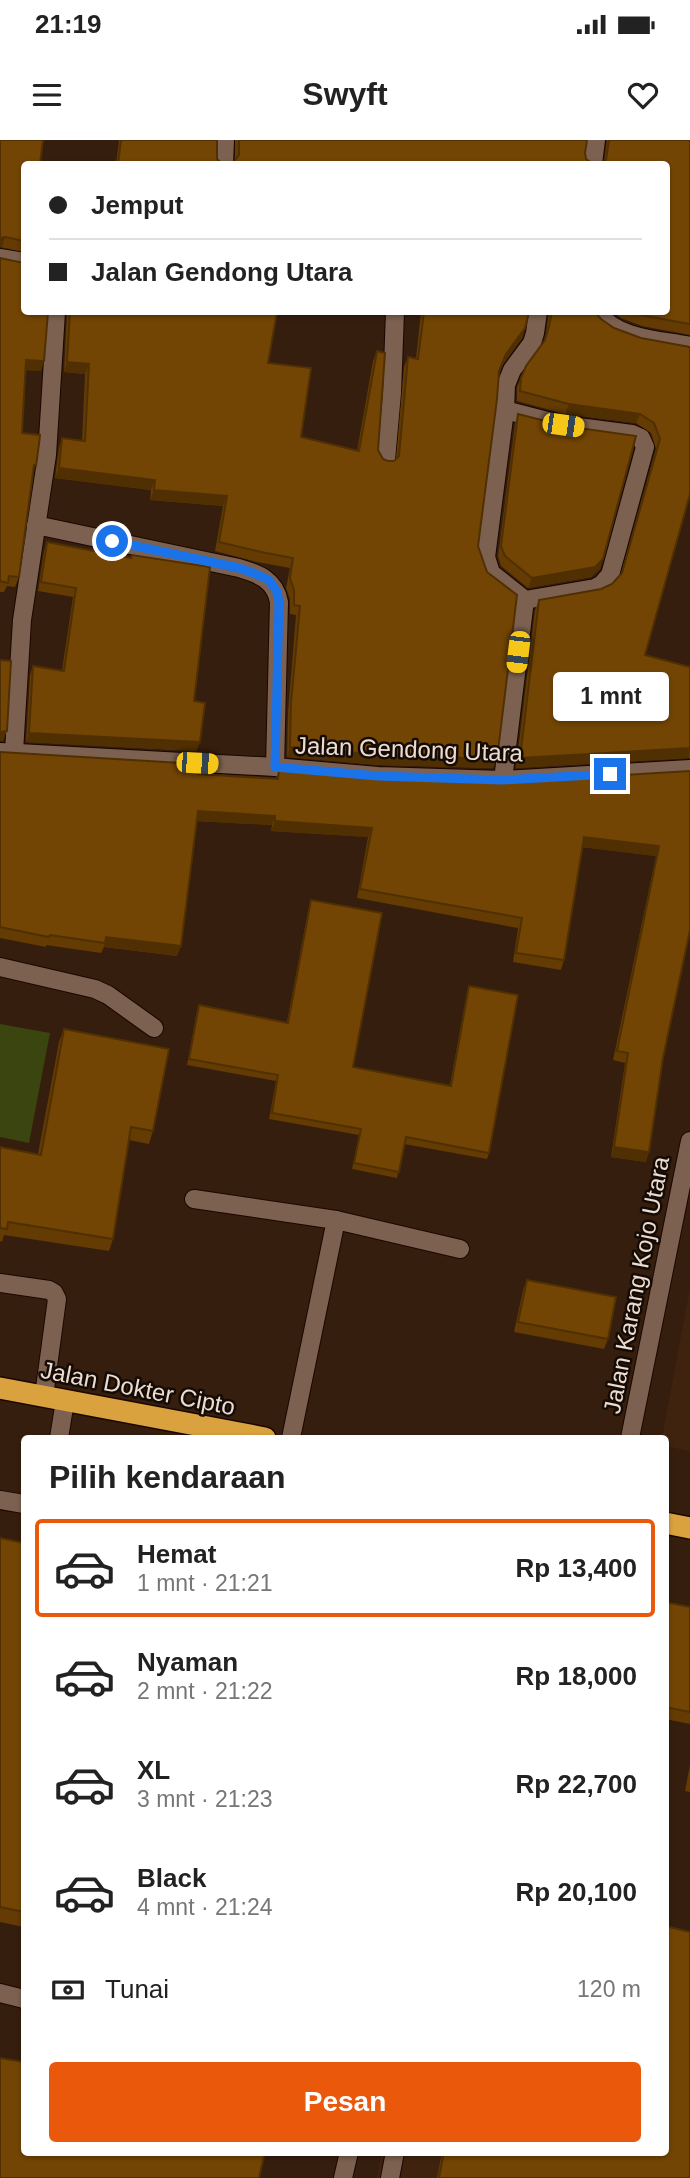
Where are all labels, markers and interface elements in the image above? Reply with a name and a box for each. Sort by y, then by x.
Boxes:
text: 21:19 [35,9,102,39]
icon: menu [28,76,66,114]
text: Swyft [302,76,388,112]
icon: heart [624,76,662,114]
text: Jemput [91,190,183,220]
text: Jalan Gendong Utara [91,257,353,287]
car [541,412,586,438]
route start [96,525,128,557]
car [506,630,531,674]
callout: 1 mnt [552,672,668,722]
text: 1 mnt [580,683,642,709]
street label: Jalan Gendong Utara [295,732,524,766]
car [176,751,219,775]
route end [594,758,626,790]
street label: Jalan Karang Kojo Utara [598,1153,674,1416]
street label: Jalan Dokter Cipto [39,1356,237,1420]
text: Pilih kendaraan [49,1459,286,1495]
icon: car [53,1537,116,1600]
text: Hemat [137,1539,216,1569]
text: Rp 13,400 [516,1553,637,1583]
text: 1 mnt · 21:21 [137,1570,273,1596]
icon: car [53,1645,116,1708]
text: Nyaman [137,1647,238,1677]
text: Rp 18,000 [516,1661,637,1691]
text: 2 mnt · 21:22 [137,1678,273,1704]
icon: car [53,1753,116,1816]
text: XL [137,1755,170,1785]
text: Rp 22,700 [516,1769,637,1799]
text: 3 mnt · 21:23 [137,1786,273,1812]
icon: car [53,1861,116,1924]
text: Black [137,1863,206,1893]
text: Rp 20,100 [516,1877,637,1907]
text: 4 mnt · 21:24 [137,1894,273,1920]
icon: cash [49,1971,87,2009]
text: Tunai [105,1974,169,2004]
text: 120 m [577,1976,641,2002]
button: Pesan [49,2062,641,2142]

